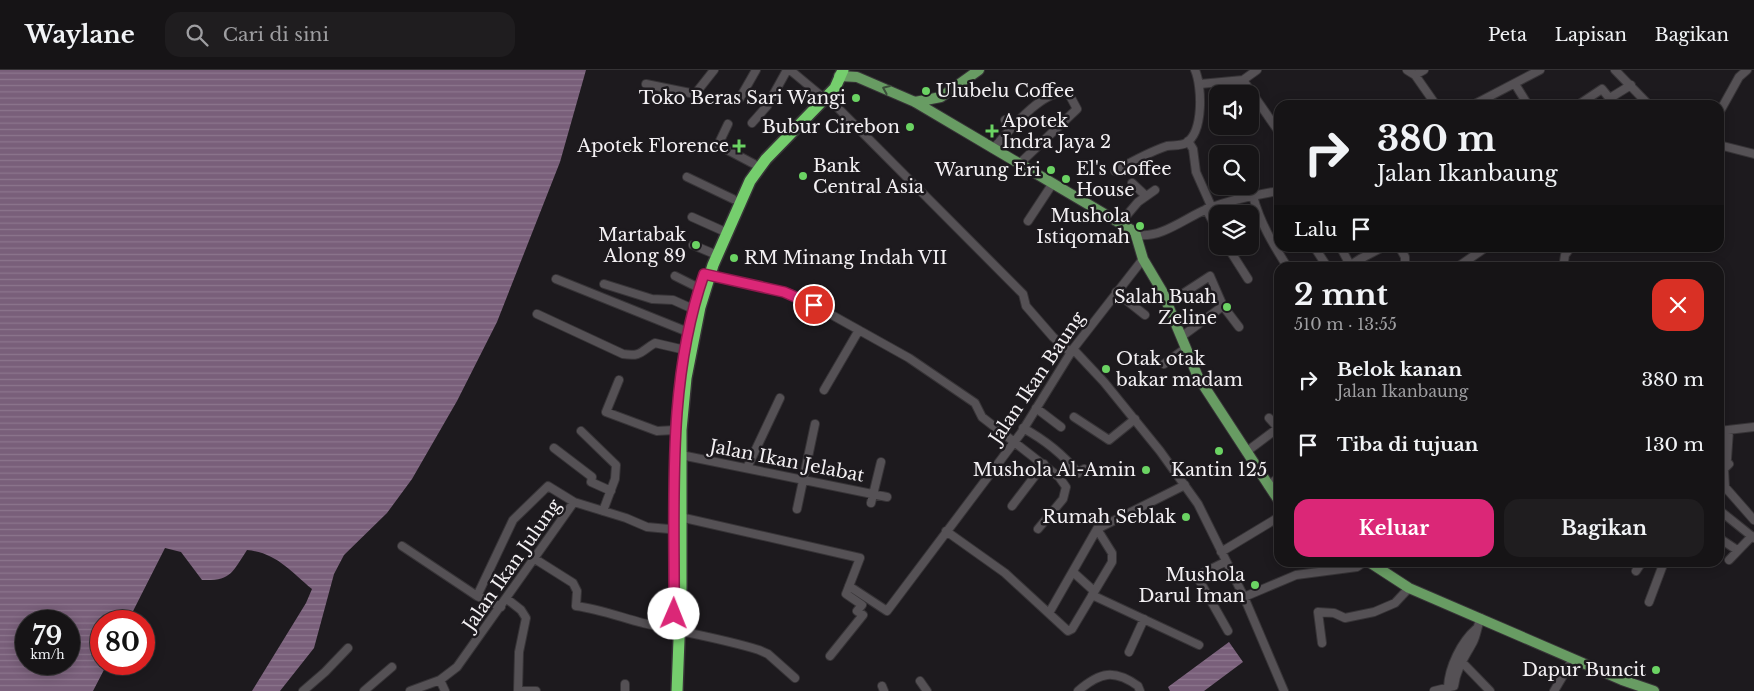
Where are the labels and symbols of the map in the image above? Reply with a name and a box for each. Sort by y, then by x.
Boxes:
place label: Ulubelu Coffee [936,80,1074,102]
one-way arrow [882,85,891,96]
marker: Ulubelu Coffee [920,85,932,97]
place label: Toko Beras Sari Wangi [639,87,846,109]
marker: Toko Beras Sari Wangi [850,92,862,104]
place label: Apotek Indra Jaya 2 [1001,110,1111,153]
place label: Bubur Cirebon [762,116,900,138]
marker: Bubur Cirebon [904,121,916,133]
marker: Apotek Indra Jaya 2 [986,125,998,137]
place label: Apotek Florence [576,135,729,157]
marker: Apotek Florence [733,140,745,152]
place label: Bank Central Asia [813,155,924,198]
place label: El's Coffee House [1076,158,1172,201]
place label: Warung Eri [934,159,1041,181]
marker: Warung Eri [1045,164,1057,176]
marker: Bank Central Asia [797,170,809,182]
marker: El's Coffee House [1060,173,1072,185]
place label: Mushola Istiqomah [1036,205,1130,248]
marker: Mushola Istiqomah [1134,220,1146,232]
place label: Martabak Along 89 [598,224,686,267]
marker: Martabak Along 89 [690,239,702,251]
place label: RM Minang Indah VII [744,247,947,269]
marker: RM Minang Indah VII [728,252,740,264]
pin [793,284,835,326]
place label: Salah Buah Zeline [1114,286,1217,329]
marker: Salah Buah Zeline [1221,301,1233,313]
street label: Jalan Ikan Baung [983,307,1090,450]
place label: Otak otak bakar madam [1115,348,1243,391]
marker: Otak otak bakar madam [1100,363,1112,375]
street label: Jalan Ikan Jelabat [706,435,866,487]
marker: Kantin 125 [1213,445,1225,457]
place label: Mushola Al-Amin [973,459,1136,481]
place label: Kantin 125 [1171,459,1267,481]
marker: Mushola Al-Amin [1140,464,1152,476]
street label: Jalan Ikan Julung [457,495,566,637]
place label: Rumah Seblak [1042,506,1176,528]
marker: Rumah Seblak [1180,511,1192,523]
place label: Mushola Darul Iman [1138,564,1245,607]
marker: Mushola Darul Iman [1249,579,1261,591]
position arrow [647,587,699,639]
speed limit sign: 80 [90,610,155,675]
place label: Dapur Buncit [1522,659,1646,681]
marker: Dapur Buncit [1650,664,1662,676]

